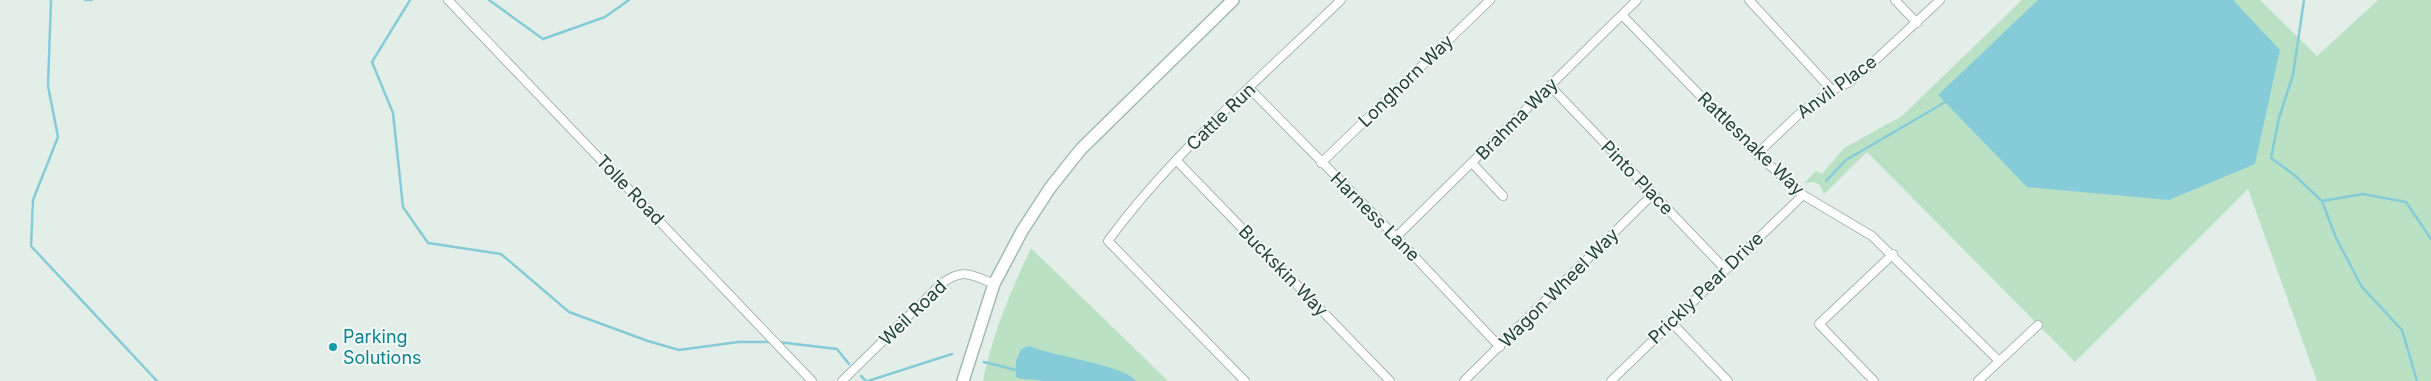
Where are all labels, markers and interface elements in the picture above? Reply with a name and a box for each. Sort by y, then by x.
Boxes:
street label: Longhorn Way [1354,30,1457,131]
street label: Anvil Place [1793,51,1881,123]
street label: Brahma Way [1471,73,1562,164]
street label: Cattle Run [1182,79,1259,155]
street label: Rattlesnake Way [1694,88,1809,200]
street label: Pinto Place [1597,136,1678,219]
street label: Tolle Road [592,150,669,229]
street label: Harness Lane [1327,168,1424,265]
street label: Buckskin Way [1235,221,1332,321]
street label: Wagon Wheel Way [1495,224,1623,352]
street label: Prickly Pear Drive [1644,228,1767,348]
street label: Weil Road [875,276,950,350]
place label: Parking Solutions [343,326,422,368]
marker: Parking Solutions [327,341,339,353]

